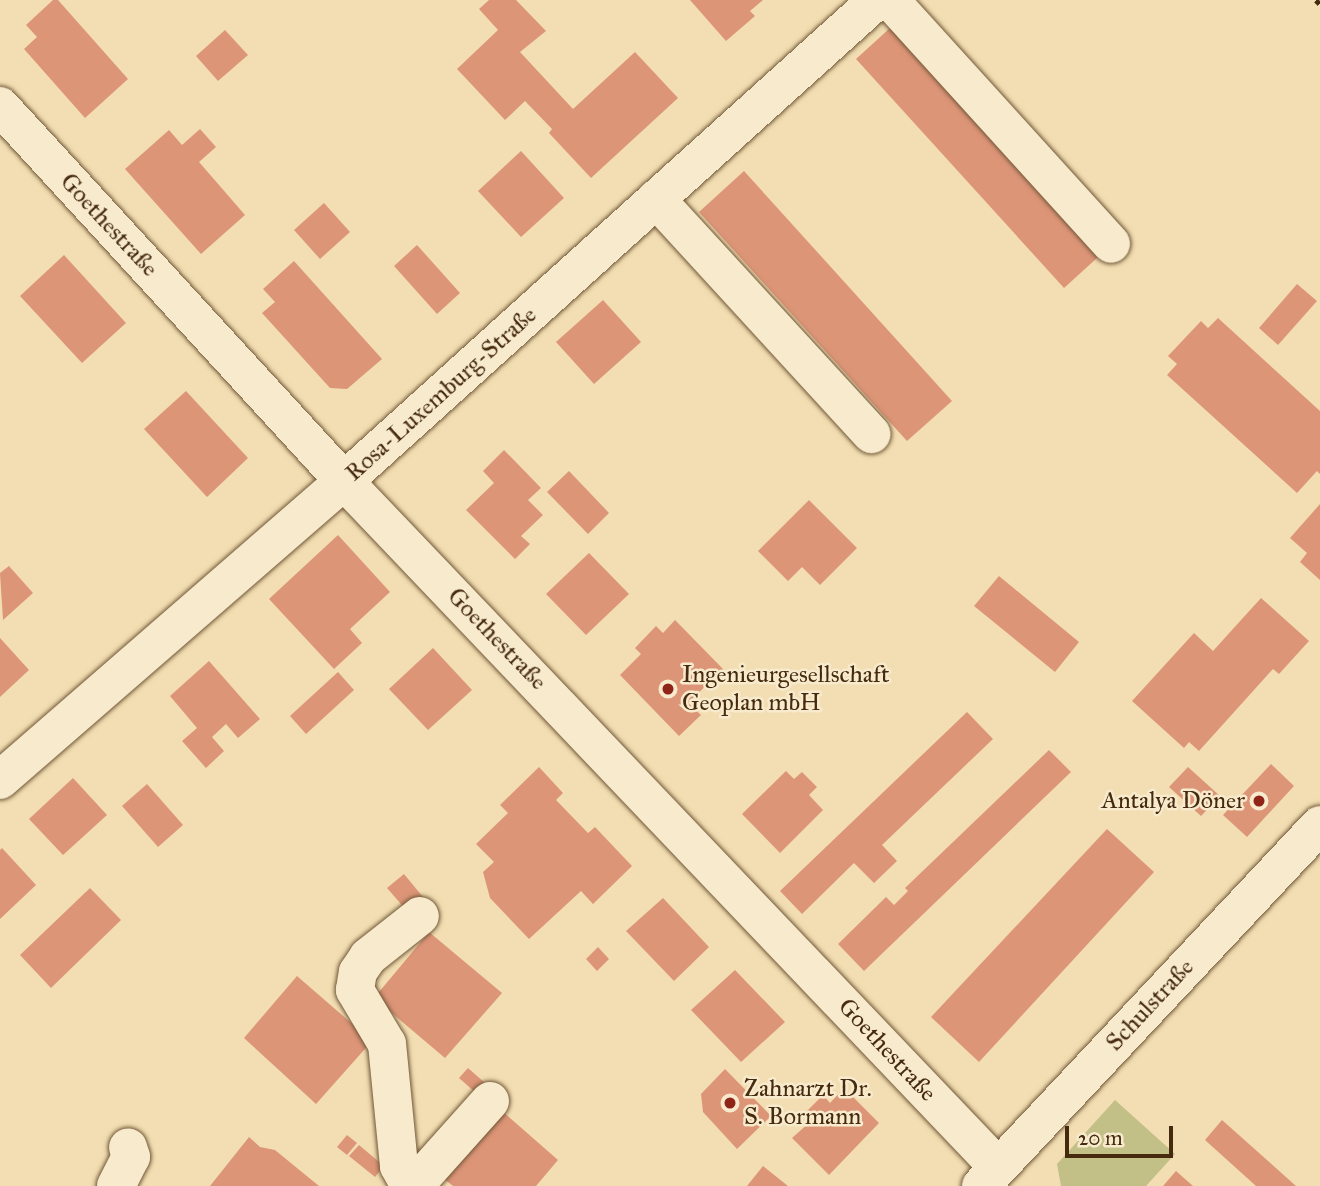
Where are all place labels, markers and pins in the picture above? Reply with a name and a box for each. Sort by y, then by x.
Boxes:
place label: Ingenieurgesellschaft Geoplan mbH [682,661,890,717]
marker: Ingenieurgesellschaft Geoplan mbH [660,681,676,697]
place label: Antalya Döner [1102,787,1245,815]
marker: Antalya Döner [1251,793,1267,809]
place label: Zahnarzt Dr. S. Bormann [744,1075,872,1131]
marker: Zahnarzt Dr. S. Bormann [722,1095,738,1111]

